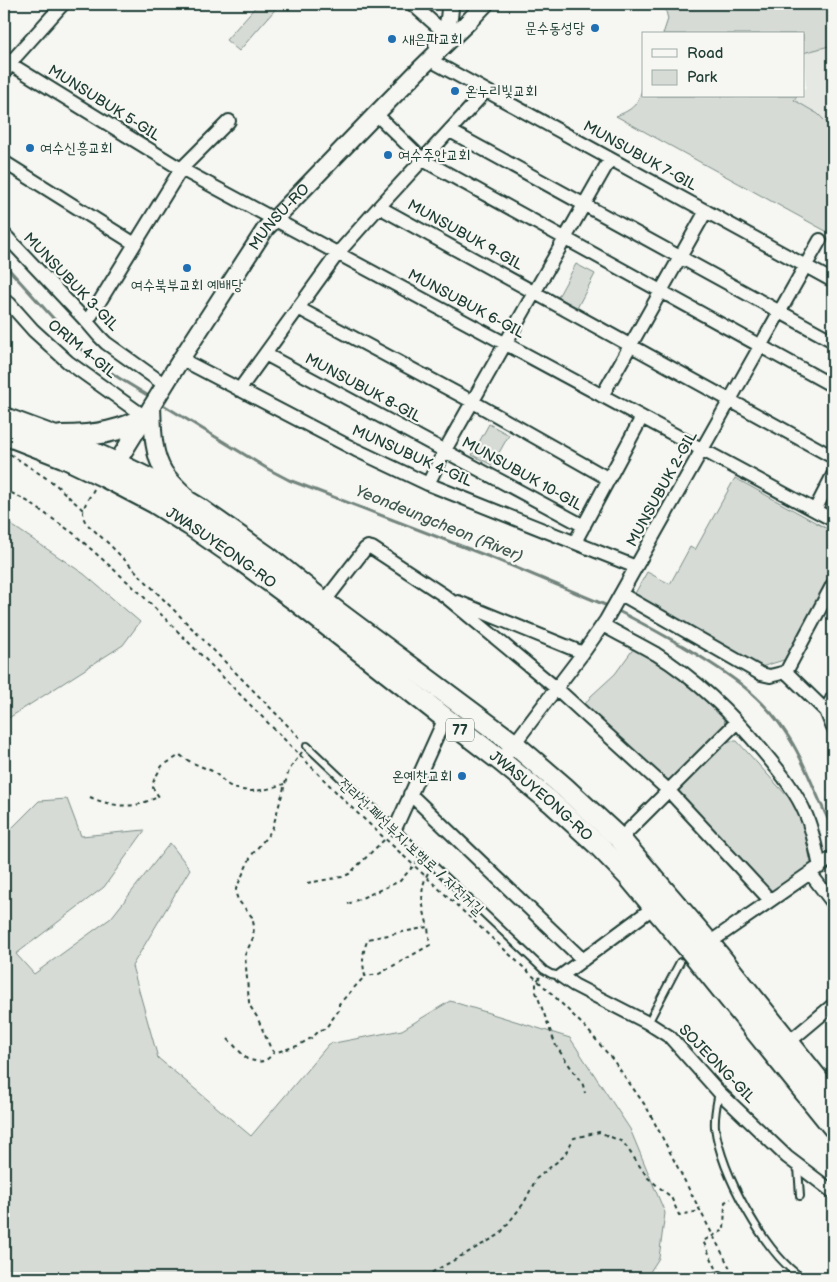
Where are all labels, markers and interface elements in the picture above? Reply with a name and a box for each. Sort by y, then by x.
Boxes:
place label: 문수동성당 [525,19,585,38]
marker: 문수동성당 [589,22,601,34]
place label: 새은파교회 [402,30,462,49]
legend [642,32,804,98]
marker: 새은파교회 [386,33,398,45]
text: Road [687,44,723,63]
street label: MUNSUBUK 5-GIL [44,61,164,145]
text: Park [687,68,718,87]
place label: 온누리빛교회 [465,82,537,101]
marker: 온누리빛교회 [449,85,461,97]
street label: MUNSUBUK 7-GIL [580,117,701,195]
place label: 여수신흥교회 [40,139,112,158]
marker: 여수신흥교회 [24,142,36,154]
place label: 여수주안교회 [398,146,470,165]
marker: 여수주안교회 [382,149,394,161]
street label: MUNSU-RO [245,179,313,254]
street label: MUNSUBUK 9-GIL [404,195,526,275]
street label: MUNSUBUK 3-GIL [19,229,123,335]
marker: 여수북부교회 예배당 [181,262,193,274]
street label: MUNSUBUK 6-GIL [404,265,528,343]
place label: 여수북부교회 예배당 [131,276,243,295]
street label: ORIM 4-GIL [44,316,120,383]
street label: MUNSUBUK 8-GIL [302,349,425,427]
street label: MUNSUBUK 4-GIL [349,421,475,491]
street label: MUNSUBUK 2-GIL [622,428,702,550]
street label: MUNSUBUK 10-GIL [458,433,586,515]
water label: Yeondeungcheon (River) [352,482,526,566]
street label: JWASUYEONG-RO [162,503,280,592]
road number: 77 [446,718,474,742]
street label: JWASUYEONG-RO [486,746,597,845]
place label: 온예찬교회 [392,767,452,786]
marker: 온예찬교회 [456,770,468,782]
street label: 전라선 폐선부지 보행로 / 자전거길 [334,775,488,919]
street label: SOJEONG-GIL [675,1021,760,1108]

